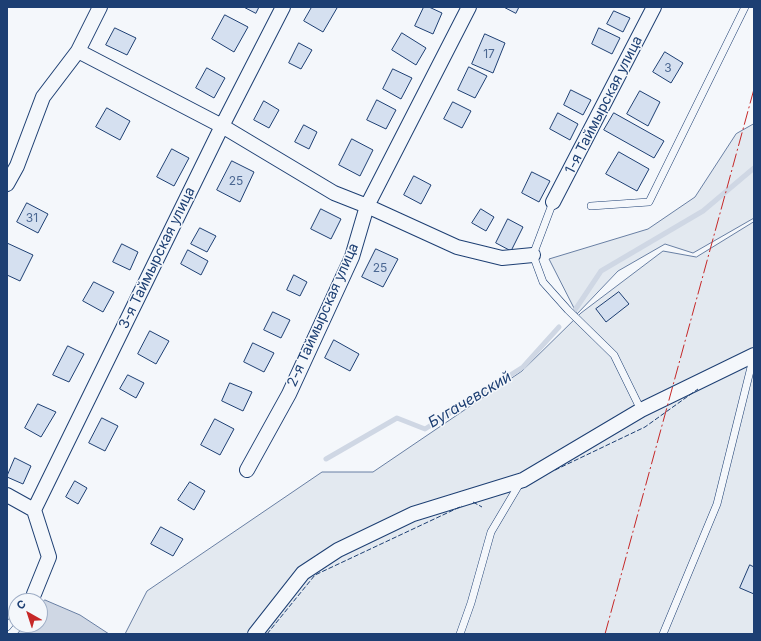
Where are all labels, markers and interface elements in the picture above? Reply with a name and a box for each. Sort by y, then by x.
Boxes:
street label: 1-я Таймырская улица [562,33,646,177]
house number: 17 [483,47,495,61]
house number: 3 [664,61,672,75]
house number: 25 [229,174,243,188]
street label: 3-я Таймырская улица [115,184,199,332]
house number: 31 [26,211,38,225]
street label: 2-я Таймырская улица [284,241,362,389]
house number: 25 [373,261,387,275]
water label: Бугачевский [425,368,515,432]
north arrow [8,593,48,633]
text: С [14,596,29,612]

